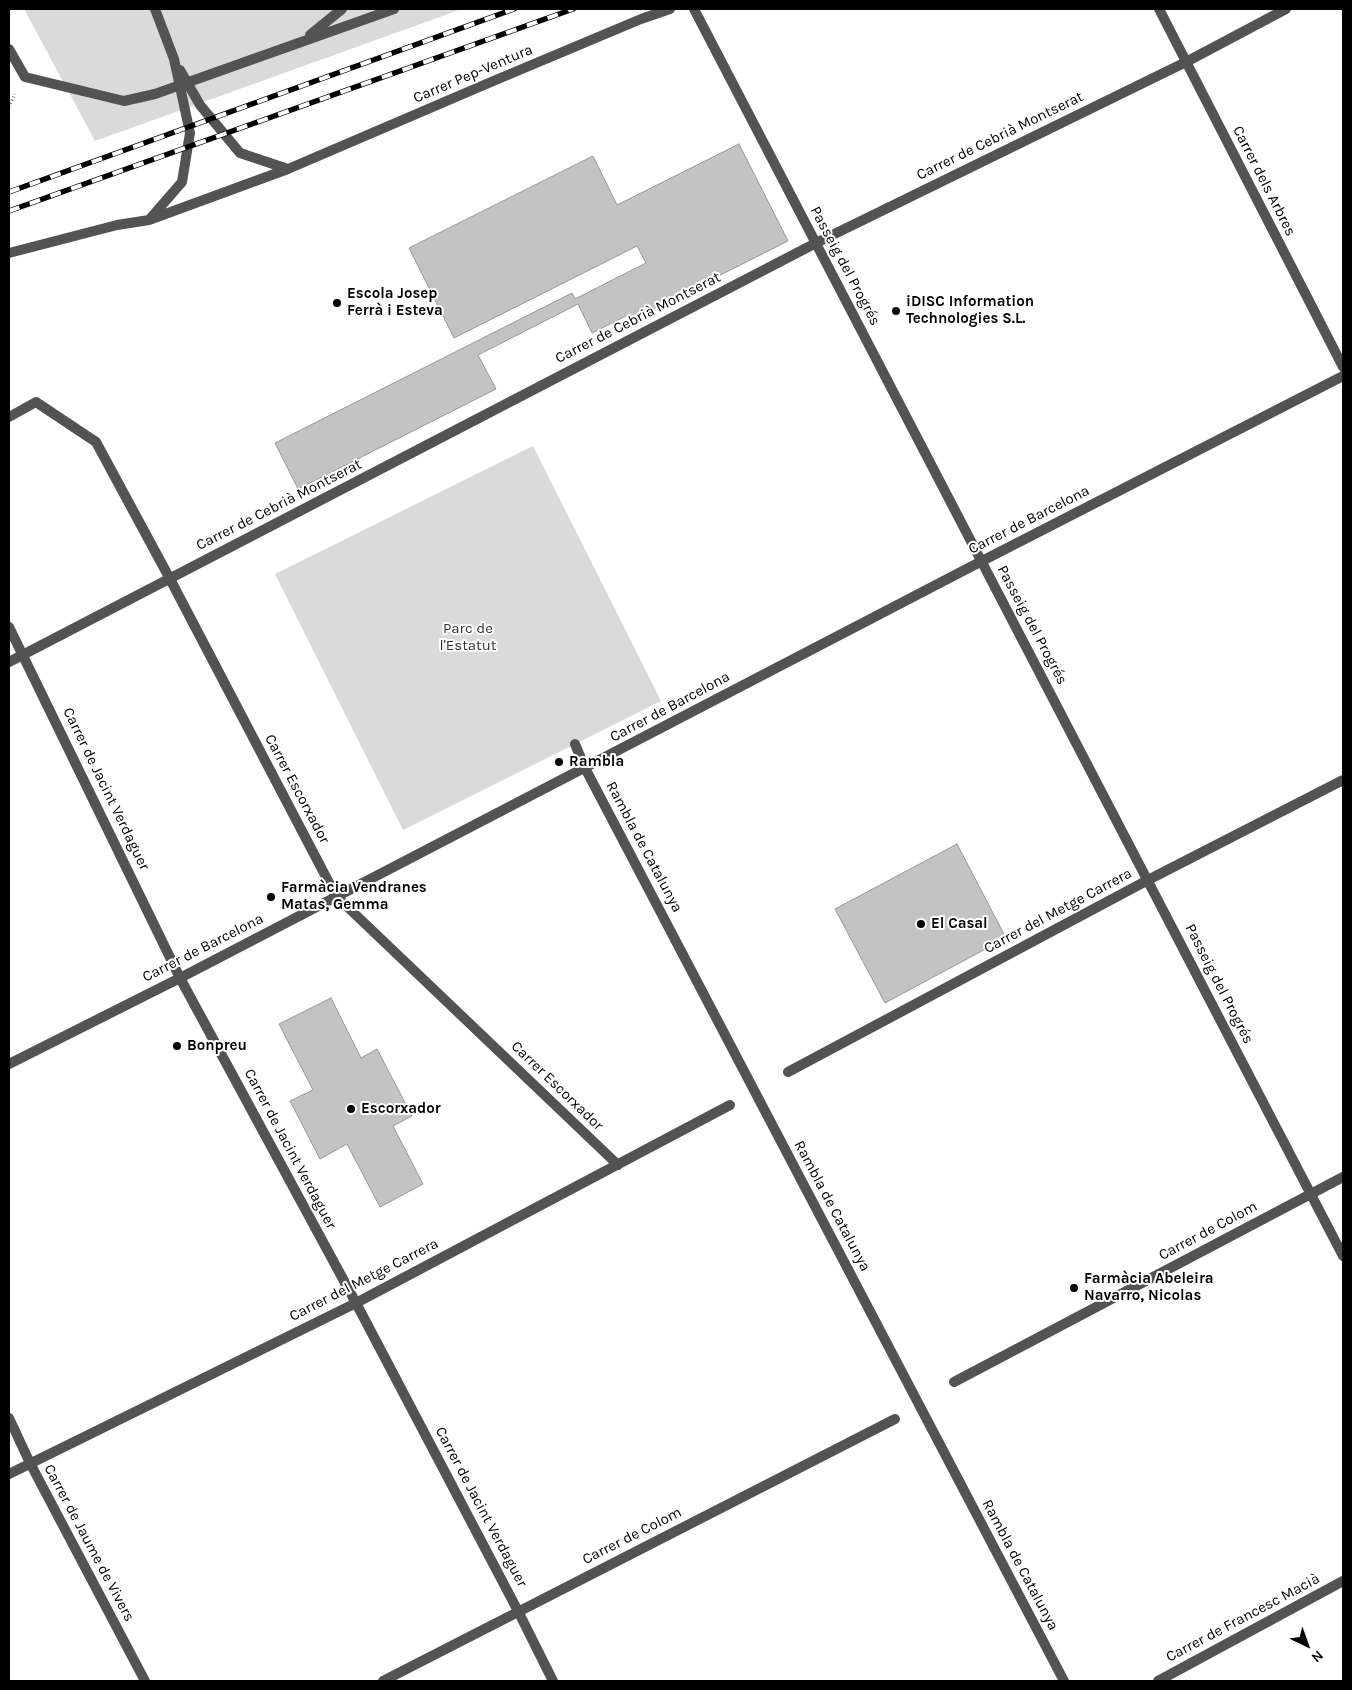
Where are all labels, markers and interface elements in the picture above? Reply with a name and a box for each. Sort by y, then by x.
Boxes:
street label: Carrer Pep-Ventura [411,41,535,107]
street label: Carrer de Cebrià Montserat [914,88,1086,184]
street label: Carrer dels Arbres [1228,123,1300,239]
street label: Passeig del Progrés [806,203,884,329]
street label: Carrer de Cebrià Montserat [552,268,724,368]
place label: Escola Josep Ferrà i Esteva [347,285,443,320]
place label: iDISC Information Technologies S.L. [906,293,1034,328]
marker: Escola Josep Ferrà i Esteva [331,297,343,309]
marker: iDISC Information Technologies S.L. [890,305,902,317]
street label: Carrer de Cebrià Montserat [193,455,365,555]
street label: Carrer de Barcelona [966,482,1092,558]
street label: Passeig del Progrés [993,562,1071,688]
park label: Parc de l'Estatut [440,620,496,655]
street label: Carrer de Barcelona [607,668,733,746]
street label: Carrer de Jacint Verdaguer [59,705,153,873]
street label: Carrer Escorxador [261,731,333,847]
place label: Rambla [569,753,624,771]
marker: Rambla [553,756,565,768]
street label: Rambla de Catalunya [602,779,686,915]
street label: Carrer del Metge Carrera [981,864,1135,958]
place label: Farmàcia Vendranes Matas, Gemma [281,879,427,914]
marker: Farmàcia Vendranes Matas, Gemma [265,891,277,903]
street label: Carrer de Barcelona [140,910,266,986]
place label: El Casal [931,915,988,933]
marker: El Casal [915,918,927,930]
street label: Passeig del Progrés [1181,921,1257,1047]
place label: Bonpreu [187,1037,247,1055]
street label: Carrer Escorxador [507,1037,607,1135]
marker: Bonpreu [171,1040,183,1052]
street label: Carrer de Jacint Verdaguer [240,1066,340,1232]
place label: Escorxador [361,1100,441,1118]
marker: Escorxador [345,1103,357,1115]
street label: Rambla de Catalunya [790,1138,874,1274]
street label: Carrer de Colom [1156,1197,1260,1265]
street label: Carrer del Metge Carrera [286,1235,442,1325]
place label: Farmàcia Abeleira Navarro, Nicolas [1084,1270,1214,1305]
marker: Farmàcia Abeleira Navarro, Nicolas [1068,1282,1080,1294]
street label: Carrer de Jacint Verdaguer [431,1424,531,1590]
street label: Carrer de Jaume de Vivers [40,1461,138,1625]
street label: Rambla de Catalunya [978,1497,1062,1633]
street label: Carrer de Colom [579,1503,685,1569]
street label: Carrer de Francesc Macià [1163,1570,1323,1666]
north arrow [1282,1620,1332,1670]
text: N [1308,1647,1327,1666]

